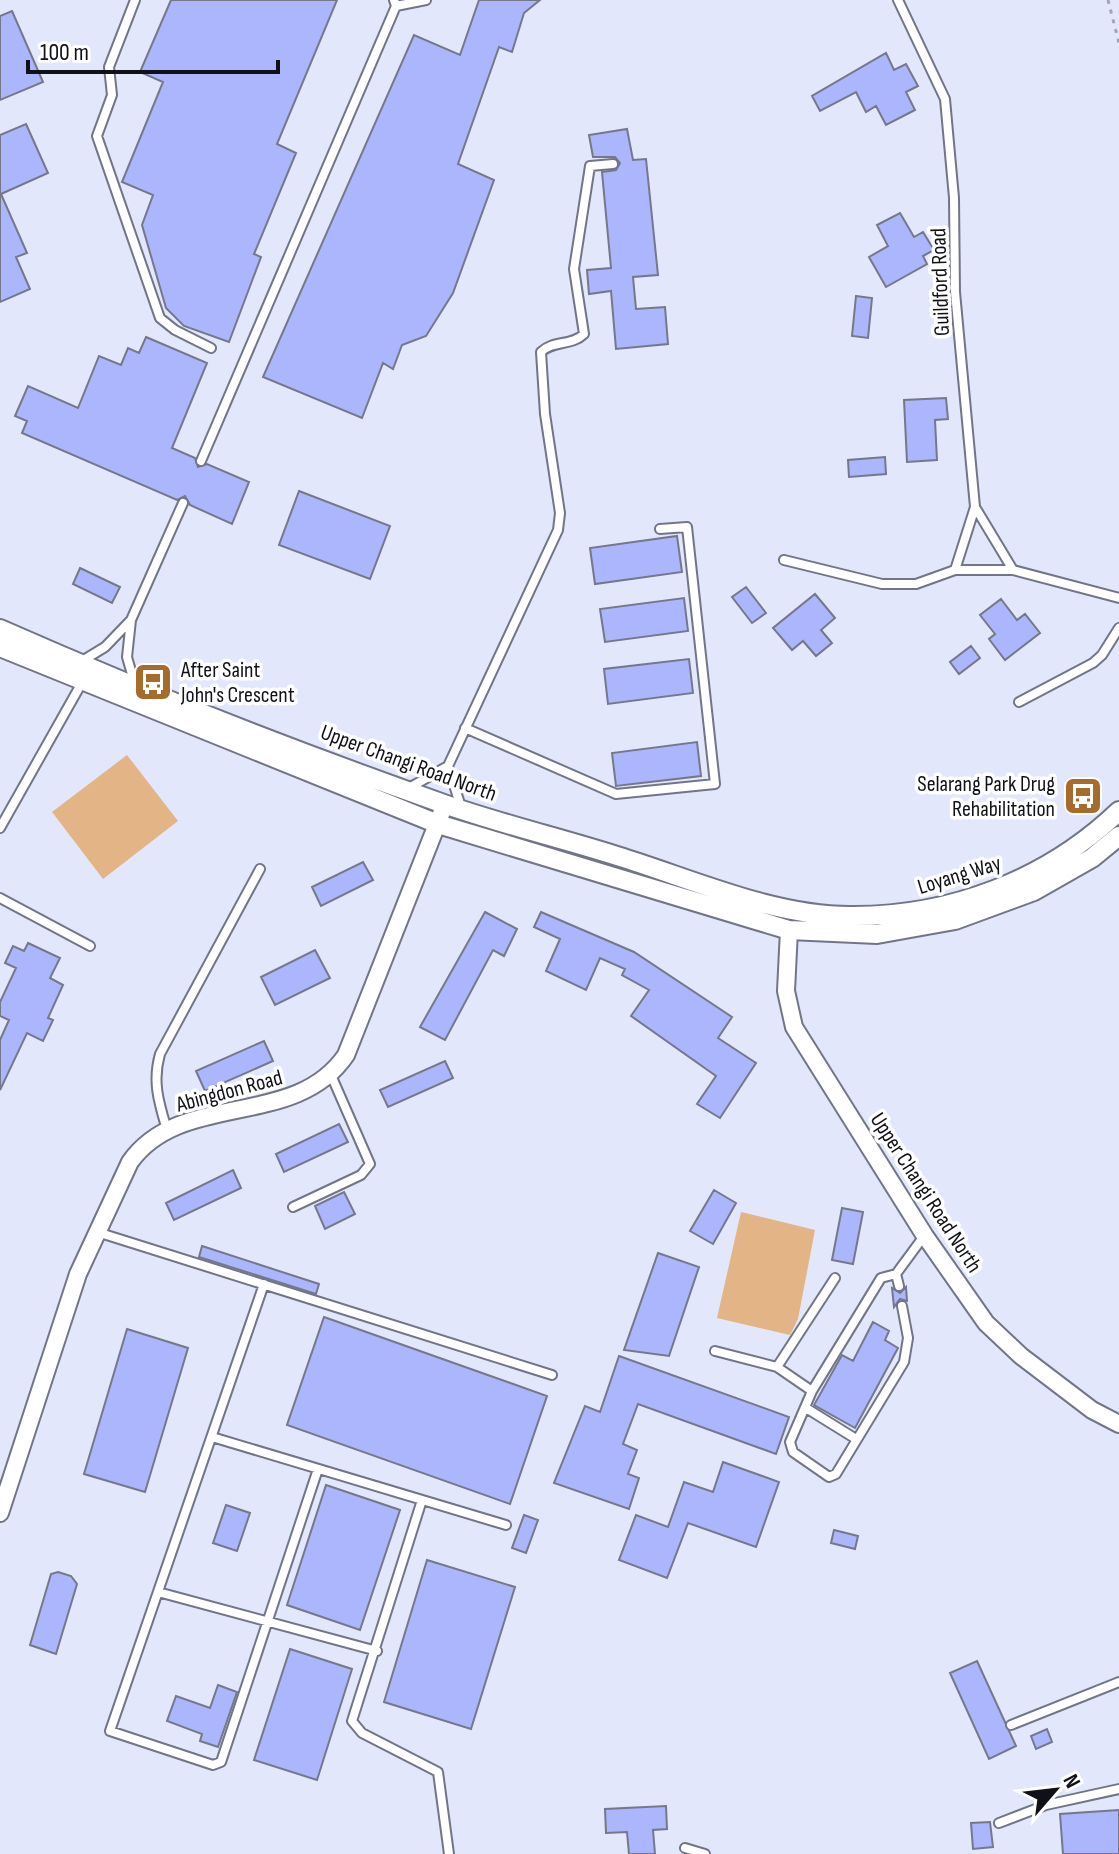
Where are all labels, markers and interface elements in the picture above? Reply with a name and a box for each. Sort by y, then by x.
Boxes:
scale bar [28,24,278,74]
text: 100 m [40,38,89,67]
street label: Guildford Road [925,228,956,336]
place label: After Saint John's Crescent [180,657,295,709]
bus stop icon: After Saint John's Crescent [132,661,174,703]
street label: Upper Changi Road North [317,719,500,808]
place label: Selarang Park Drug Rehabilitation [917,771,1055,823]
bus stop icon: Selarang Park Drug Rehabilitation [1062,775,1104,817]
street label: Loyang Way [915,850,1005,901]
street label: Abingdon Road [172,1064,285,1119]
street label: Upper Changi Road North [864,1108,988,1278]
north arrow [1015,1750,1095,1830]
text: N [1057,1770,1086,1793]

